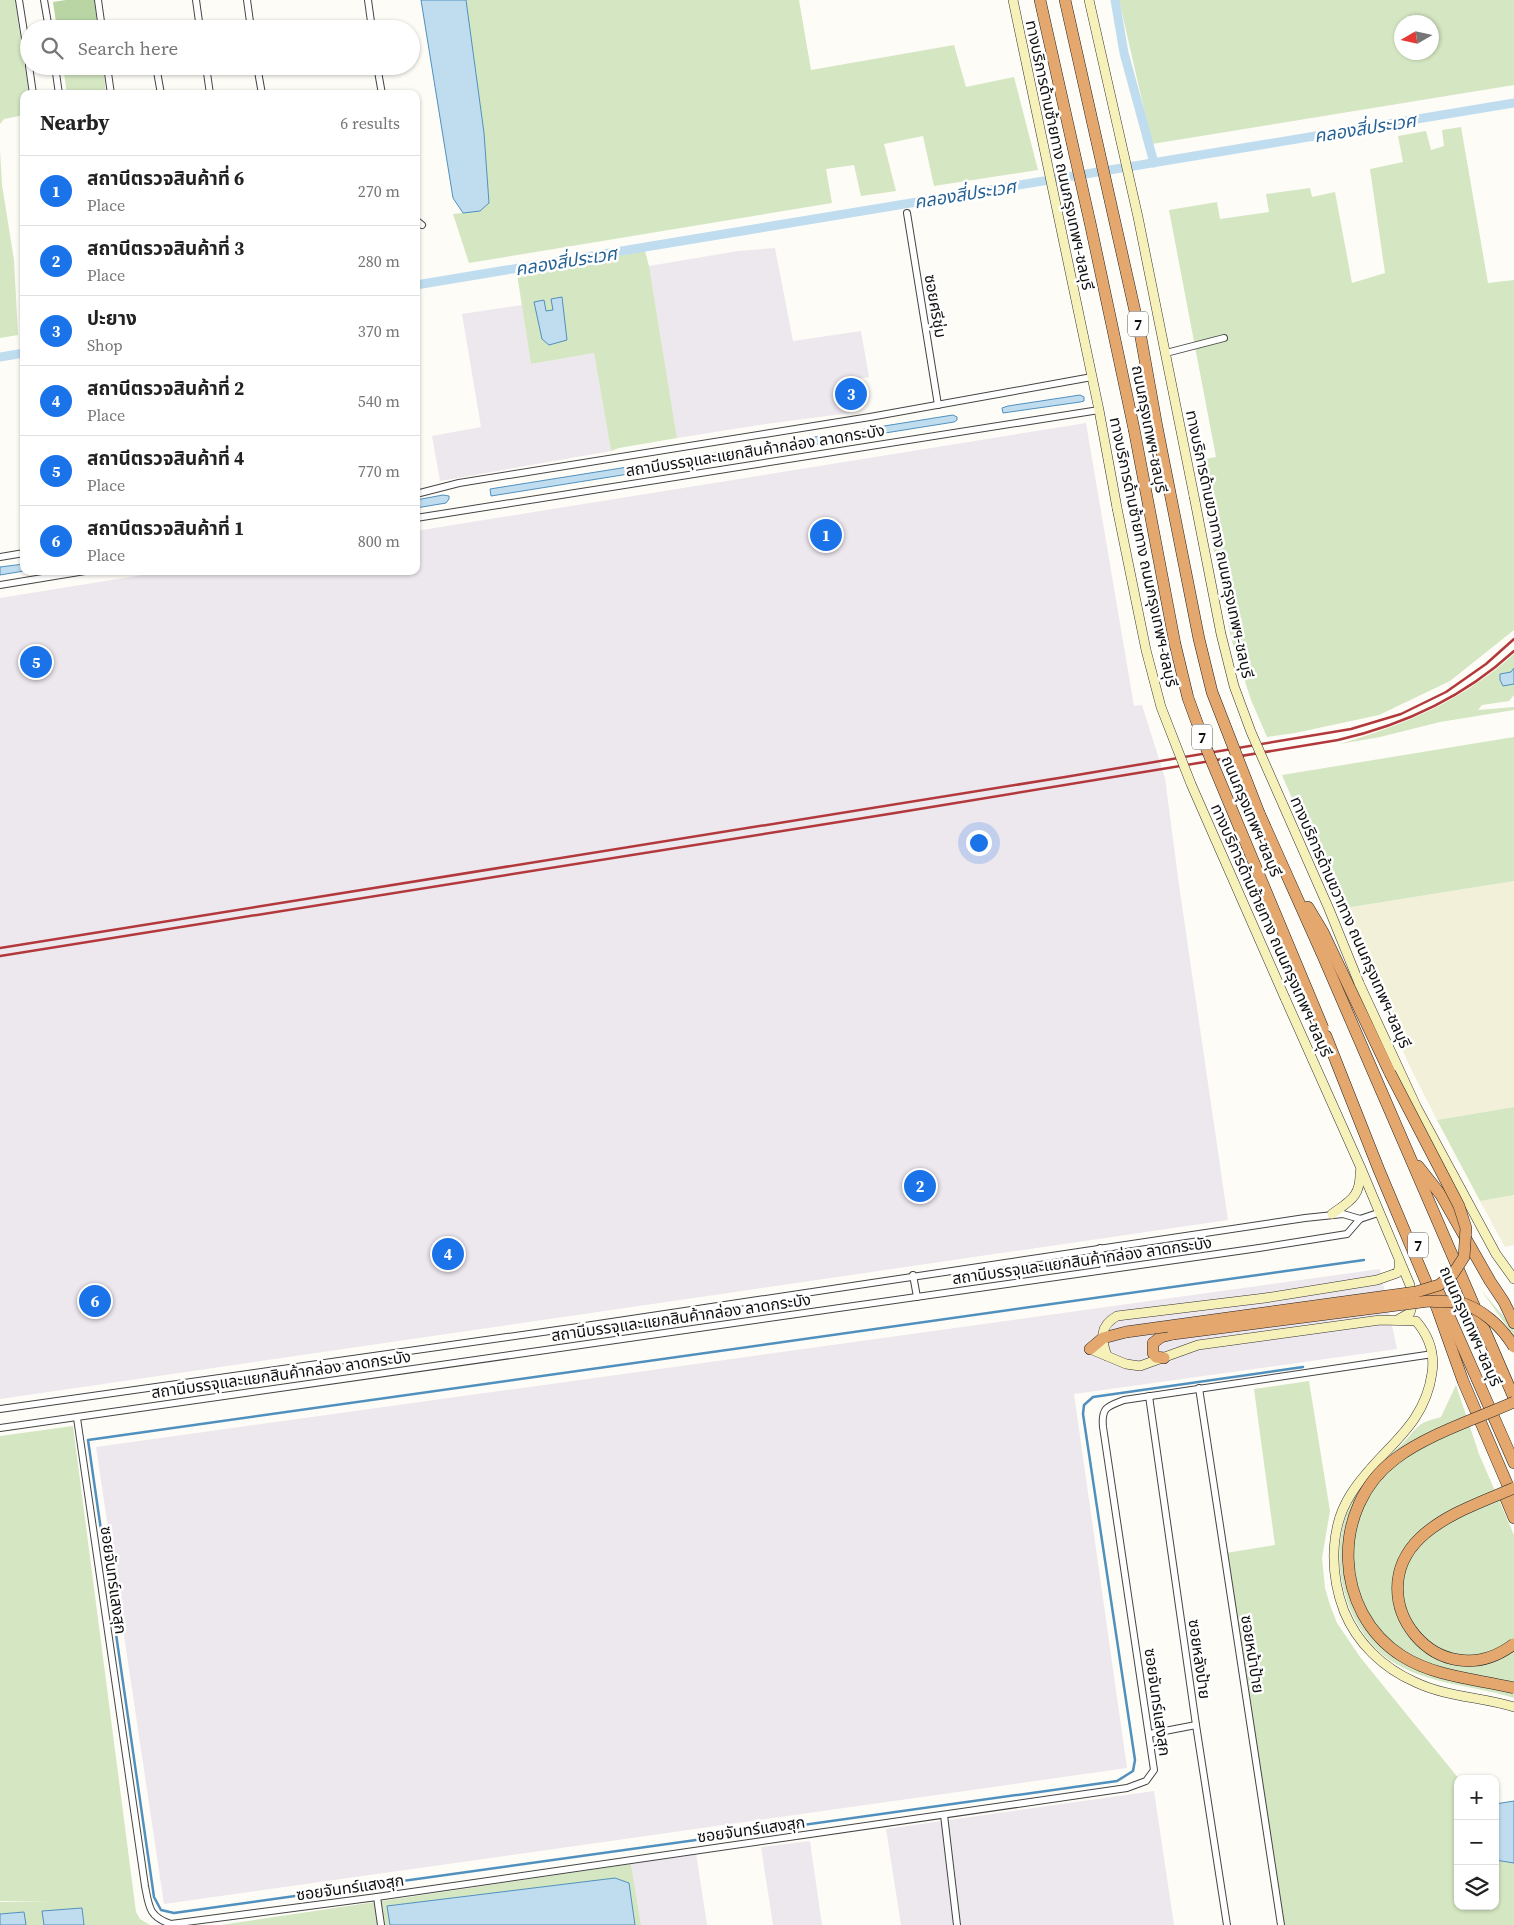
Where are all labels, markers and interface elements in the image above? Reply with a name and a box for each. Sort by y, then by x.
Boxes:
north arrow [1394,15,1439,60]
street label: ทางบริการด้านซ้ายทาง ถนนกรุงเทพฯ-ชลบุรี [1021,18,1099,292]
search box [20,20,420,75]
icon: search [38,34,66,62]
text: Search here [78,35,178,61]
water label: คลองสี่ประเวศ [1312,107,1419,148]
text: Nearby [40,108,110,137]
text: 6 results [340,112,400,134]
text: สถานีตรวจสินค้าที่ 6 [87,165,244,191]
water label: คลองสี่ประเวศ [912,173,1019,214]
text: 1 [52,180,60,202]
text: 270 m [358,180,400,202]
text: Place [87,194,125,216]
text: สถานีตรวจสินค้าที่ 3 [87,235,244,261]
water label: คลองสี่ประเวศ [513,240,620,281]
text: 2 [52,250,60,272]
text: 280 m [358,250,400,272]
text: Place [87,264,125,286]
street label: ซอยศรีชุ่ม [920,273,952,339]
text: ปะยาง [87,305,137,331]
road number: 7 [1128,312,1148,336]
text: 3 [52,320,60,342]
text: 370 m [358,320,400,342]
text: Shop [87,334,123,356]
street label: ถนนกรุงเทพฯ-ชลบุรี [1127,363,1173,495]
text: สถานีตรวจสินค้าที่ 2 [87,375,244,401]
pin: 3 [835,375,867,413]
text: 4 [52,390,60,412]
text: 540 m [358,390,400,412]
text: Place [87,404,125,426]
street label: ทางบริการด้านขวาทาง ถนนกรุงเทพฯ-ชลบุรี [1181,408,1259,680]
street label: ทางบริการด้านซ้ายทาง ถนนกรุงเทพฯ-ชลบุรี [1105,415,1183,689]
street label: สถานีบรรจุและแยกสินค้ากล่อง ลาดกระบัง [624,419,886,481]
text: สถานีตรวจสินค้าที่ 4 [87,445,244,471]
text: 5 [52,460,60,482]
text: 770 m [358,460,400,482]
text: Place [87,474,125,496]
text: สถานีตรวจสินค้าที่ 1 [87,515,244,541]
pin: 1 [810,516,842,554]
text: 6 [52,530,60,552]
text: 800 m [358,530,400,552]
text: Place [87,544,125,566]
pin: 5 [20,643,52,681]
road number: 7 [1192,724,1212,750]
street label: ถนนกรุงเทพฯ-ชลบุรี [1217,752,1288,880]
street label: ทางบริการด้านขวาทาง ถนนกรุงเทพฯ-ชลบุรี [1285,793,1417,1052]
street label: ทางบริการด้านซ้ายทาง ถนนกรุงเทพฯ-ชลบุรี [1206,800,1338,1060]
your location [966,830,992,856]
pin: 2 [904,1167,936,1205]
street label: สถานีบรรจุและแยกสินค้ากล่อง ลาดกระบัง [951,1231,1213,1289]
road number: 7 [1408,1232,1428,1258]
pin: 4 [432,1235,464,1273]
street label: ถนนกรุงเทพฯ-ชลบุรี [1435,1262,1507,1390]
pin: 6 [79,1282,111,1320]
street label: สถานีบรรจุและแยกสินค้ากล่อง ลาดกระบัง [550,1288,812,1346]
street label: สถานีบรรจุและแยกสินค้ากล่อง ลาดกระบัง [150,1345,412,1403]
street label: ซอยจันทร์แสงสุก [96,1525,132,1635]
street label: ซอยหน้าป้าย [1236,1613,1270,1695]
street label: ซอยหลังป้าย [1184,1618,1216,1700]
street label: ซอยจันทร์แสงสุก [1140,1647,1176,1757]
map controls [1454,1775,1499,1910]
button: + [1454,1775,1499,1820]
street label: ซอยจันทร์แสงสุก [696,1811,806,1847]
button: − [1454,1820,1499,1865]
button: layers [1454,1865,1499,1910]
street label: ซอยจันทร์แสงสุก [295,1869,405,1905]

